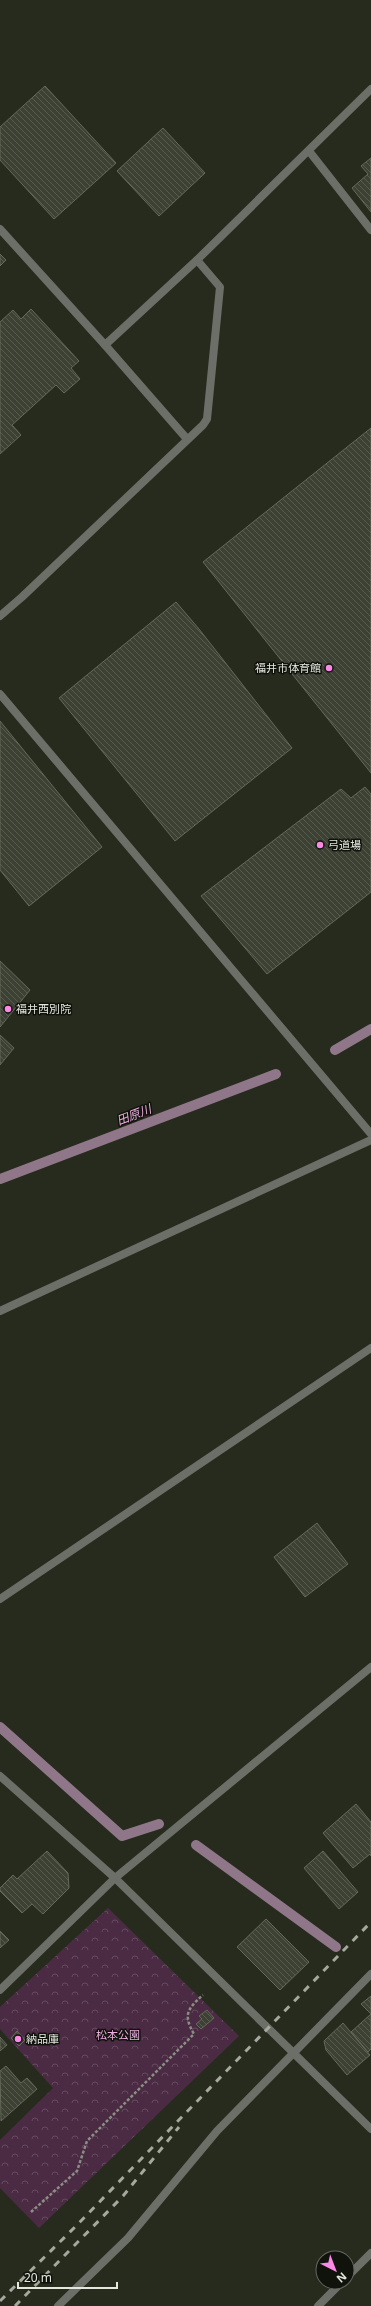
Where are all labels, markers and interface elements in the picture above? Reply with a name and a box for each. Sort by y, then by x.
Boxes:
place label: 福井市体育館 [255,660,321,675]
marker: 福井市体育館 [324,663,334,673]
place label: 弓道場 [328,837,361,852]
marker: 弓道場 [315,840,325,850]
place label: 福井西別院 [16,1001,71,1016]
marker: 福井西別院 [3,1004,13,1014]
water label: 田原川 [114,1099,156,1129]
park label: 松本公園 [96,2027,140,2042]
place label: 納品庫 [26,2031,59,2046]
marker: 納品庫 [13,2034,23,2044]
north arrow [315,2250,355,2290]
scale bar [18,2264,117,2290]
text: 20 m [24,2269,52,2286]
text: N [334,2269,350,2286]

